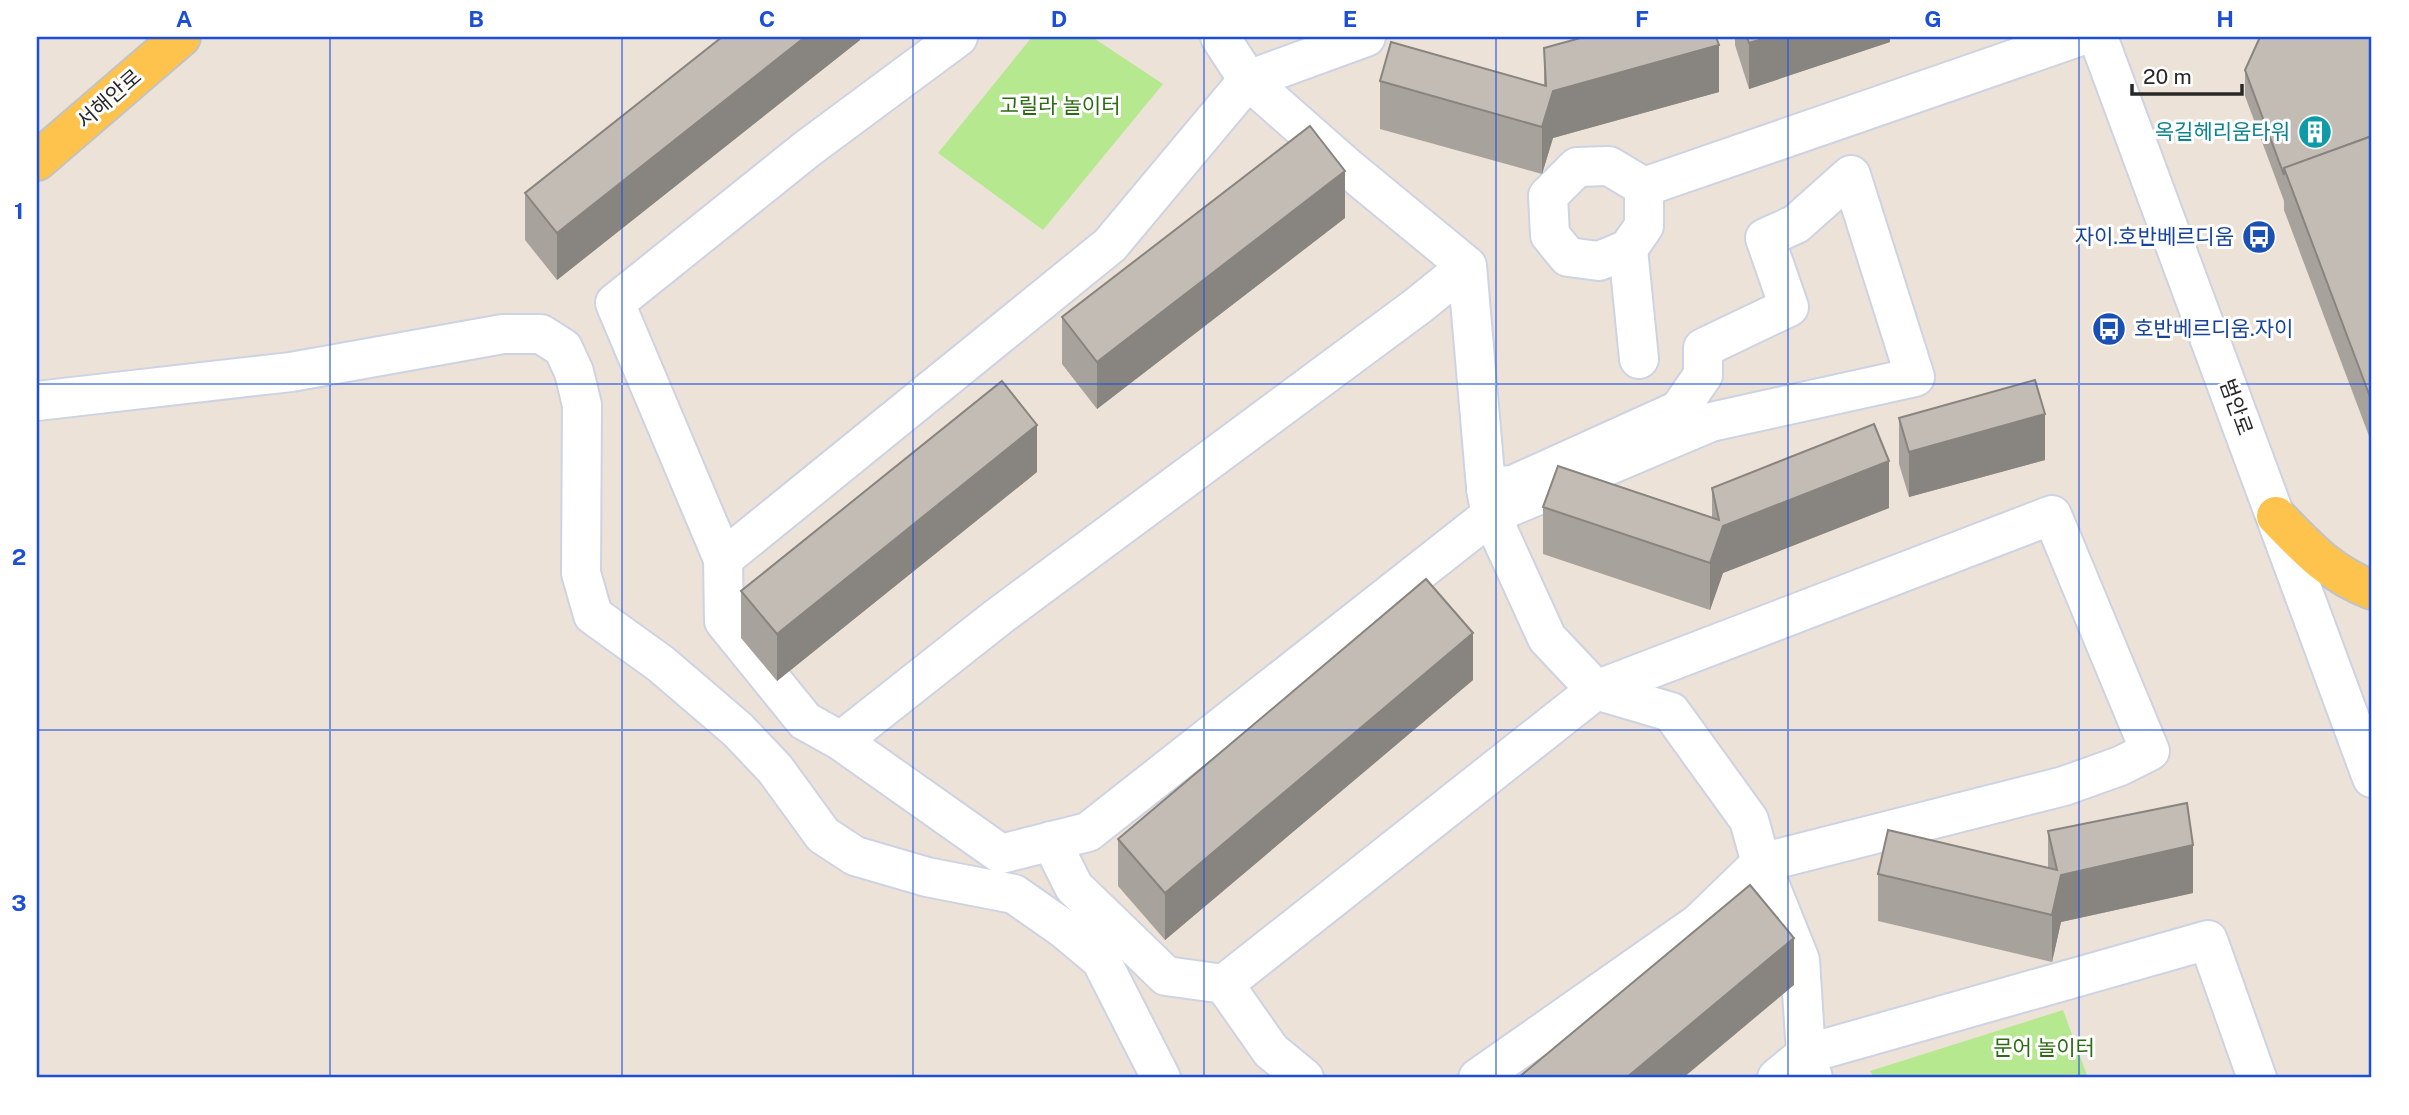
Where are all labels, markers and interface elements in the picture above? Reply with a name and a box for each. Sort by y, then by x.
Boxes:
text: A [176,5,193,32]
text: B [468,5,484,32]
text: C [759,5,775,32]
text: D [1051,5,1067,32]
text: E [1343,5,1357,32]
text: F [1635,5,1649,32]
text: G [1924,5,1942,32]
text: H [2216,5,2234,32]
scale bar [2132,52,2243,96]
street label: 서해안로 [71,64,146,133]
text: 20 m [2143,64,2192,89]
park label: 고릴라 놀이터 [999,93,1121,118]
building icon: 옥길헤리움타워 [2296,113,2334,151]
place label: 옥길헤리움타워 [2155,119,2290,144]
text: 1 [14,197,24,224]
bus stop icon: 자이.호반베르디움 [2240,218,2278,256]
place label: 자이.호반베르디움 [2075,224,2234,249]
bus stop icon: 호반베르디움.자이 [2090,310,2128,348]
place label: 호반베르디움.자이 [2134,316,2293,341]
street label: 범안로 [2215,375,2258,438]
text: 2 [12,543,26,570]
text: 3 [11,889,27,916]
park label: 문어 놀이터 [1993,1035,2095,1060]

